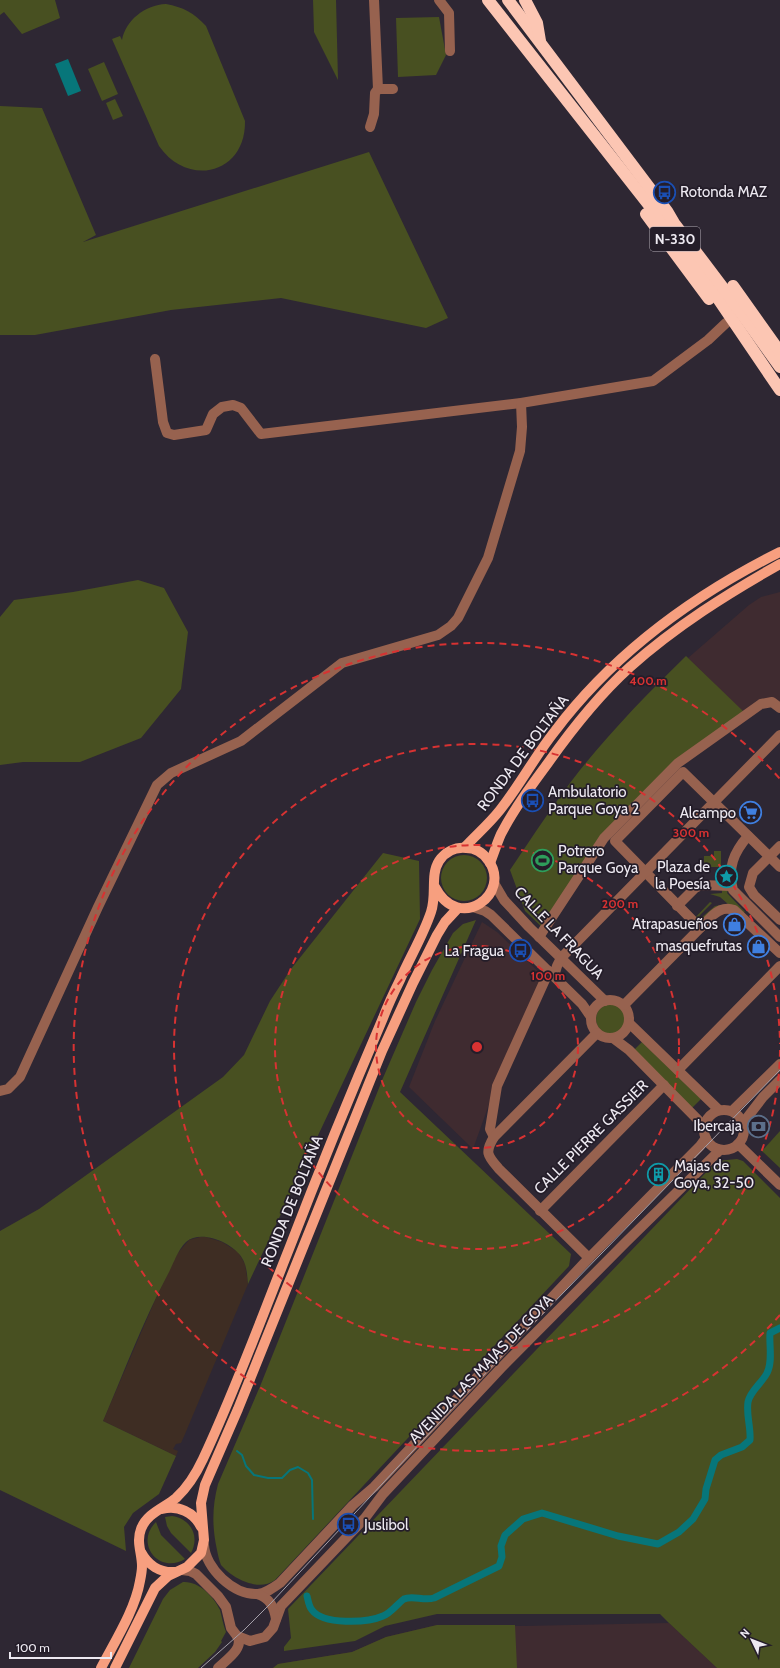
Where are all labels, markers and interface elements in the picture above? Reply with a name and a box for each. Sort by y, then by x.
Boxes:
bus stop icon: Rotonda MAZ [651,179,677,205]
place label: Rotonda MAZ [680,183,768,201]
road number: N-330 [650,227,700,251]
text: 400 m [629,673,667,688]
street label: RONDA DE BOLTAÑA [474,691,573,814]
place label: Ambulatorio Parque Goya 2 [548,783,640,818]
bus stop icon: Ambulatorio Parque Goya 2 [519,788,545,814]
supermarket icon: Alcampo [738,800,764,826]
place label: Alcampo [680,804,736,822]
text: 300 m [673,825,709,840]
place label: Potrero Parque Goya [558,842,639,877]
sports icon: Potrero Parque Goya [529,847,555,873]
place label: Plaza de la Poesía [655,858,711,893]
place icon: Plaza de la Poesía [713,863,739,889]
street label: CALLE LA FRAGUA [510,883,608,983]
text: 200 m [602,896,638,911]
shop icon: Atrapasueños [721,911,747,937]
place label: Atrapasueños [632,915,718,933]
shop icon: masquefrutas [745,933,771,959]
place label: masquefrutas [656,937,742,955]
bus stop icon: La Fragua [507,938,533,964]
place label: La Fragua [444,942,505,960]
text: 100 m [531,968,565,983]
centre of rings [470,1040,484,1054]
street label: CALLE PIERRE GASSIER [530,1076,652,1198]
bank icon: Ibercaja [745,1113,771,1139]
place label: Ibercaja [693,1117,743,1135]
street label: RONDA DE BOLTAÑA [257,1132,327,1269]
place label: Majas de Goya, 32-50 [674,1157,754,1192]
building icon: Majas de Goya, 32-50 [645,1162,671,1188]
street label: AVENIDA LAS MAJAS DE GOYA [405,1290,557,1447]
bus stop icon: Juslibol [336,1512,362,1538]
place label: Juslibol [363,1516,409,1534]
north arrow [732,1620,772,1660]
text: N [737,1626,752,1641]
scale bar [10,1634,111,1660]
text: 100 m [16,1640,50,1655]

